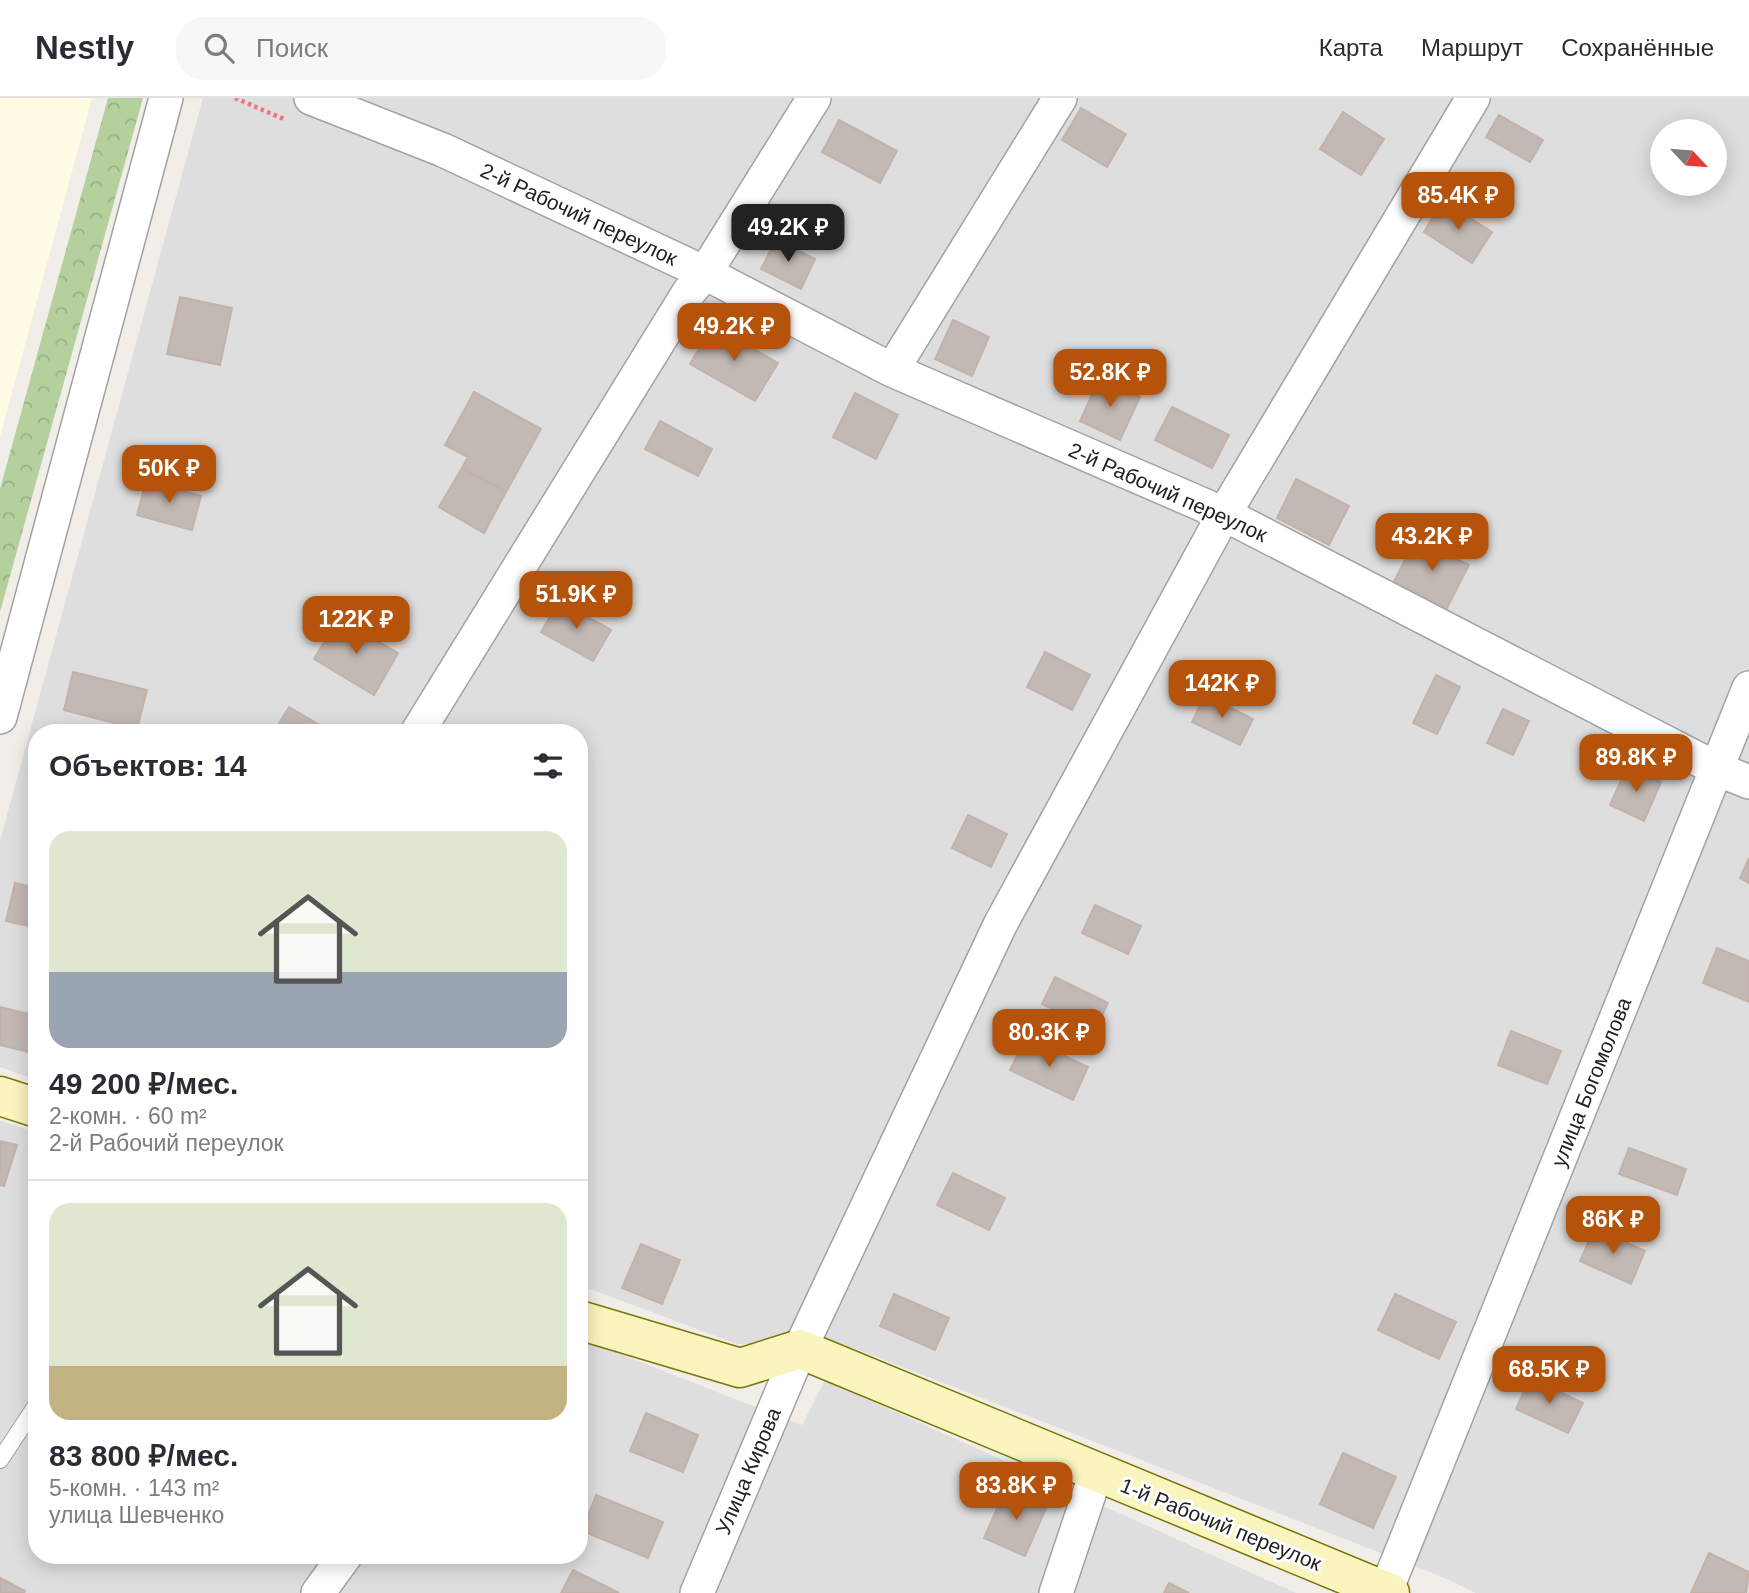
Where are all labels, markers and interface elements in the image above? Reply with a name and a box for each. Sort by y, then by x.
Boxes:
search box [176,17,666,80]
text: Nestly [35,29,134,66]
icon: search [200,29,238,67]
text: Поиск [256,33,328,63]
text: Карта [1319,34,1383,61]
text: Маршрут [1421,34,1523,61]
text: Сохранённые [1561,34,1714,61]
north arrow [1650,119,1727,196]
map controls [1650,119,1727,196]
street label: 2-й Рабочий переулок [477,158,682,270]
pin: 85.4K ₽ [1393,172,1523,232]
text: 85.4K ₽ [1417,182,1499,208]
pin: 49.2K ₽ [723,204,853,264]
text: 49.2K ₽ [747,214,829,240]
pin: 49.2K ₽ [669,303,799,363]
text: 49.2K ₽ [693,313,775,339]
pin: 52.8K ₽ [1045,350,1175,409]
text: 52.8K ₽ [1069,359,1151,385]
street label: 2-й Рабочий переулок [1065,438,1271,546]
pin: 50K ₽ [120,446,218,505]
text: 50K ₽ [138,455,200,481]
pin: 43.2K ₽ [1367,514,1497,573]
text: 43.2K ₽ [1391,523,1473,549]
pin: 51.9K ₽ [511,572,641,631]
text: 51.9K ₽ [535,581,617,607]
pin: 122K ₽ [299,596,413,656]
text: 122K ₽ [319,606,393,632]
pin: 142K ₽ [1165,660,1279,720]
text: 142K ₽ [1185,670,1259,696]
pin: 89.8K ₽ [1571,734,1701,794]
text: 89.8K ₽ [1595,744,1677,770]
icon: filters [529,747,567,785]
text: Объектов: 14 [49,749,247,782]
icon: home [245,876,371,1002]
street label: улица Богомолова [1547,994,1636,1170]
pin: 80.3K ₽ [984,1010,1114,1069]
text: 80.3K ₽ [1008,1019,1090,1045]
text: 49 200 ₽/мес. [49,1067,238,1100]
text: 2-комн. · 60 m² [49,1103,207,1129]
text: 2-й Рабочий переулок [49,1130,284,1156]
pin: 86K ₽ [1564,1196,1662,1256]
text: 86K ₽ [1582,1206,1644,1232]
icon: home [245,1248,371,1374]
pin: 68.5K ₽ [1484,1346,1614,1406]
text: 68.5K ₽ [1508,1356,1590,1382]
street label: Улица Кирова [711,1404,785,1538]
text: 83 800 ₽/мес. [49,1439,238,1472]
pin: 83.8K ₽ [951,1462,1081,1522]
text: 83.8K ₽ [975,1472,1057,1498]
street label: 1-й Рабочий переулок [1117,1473,1325,1575]
text: 5-комн. · 143 m² [49,1475,220,1501]
text: улица Шевченко [49,1502,224,1528]

